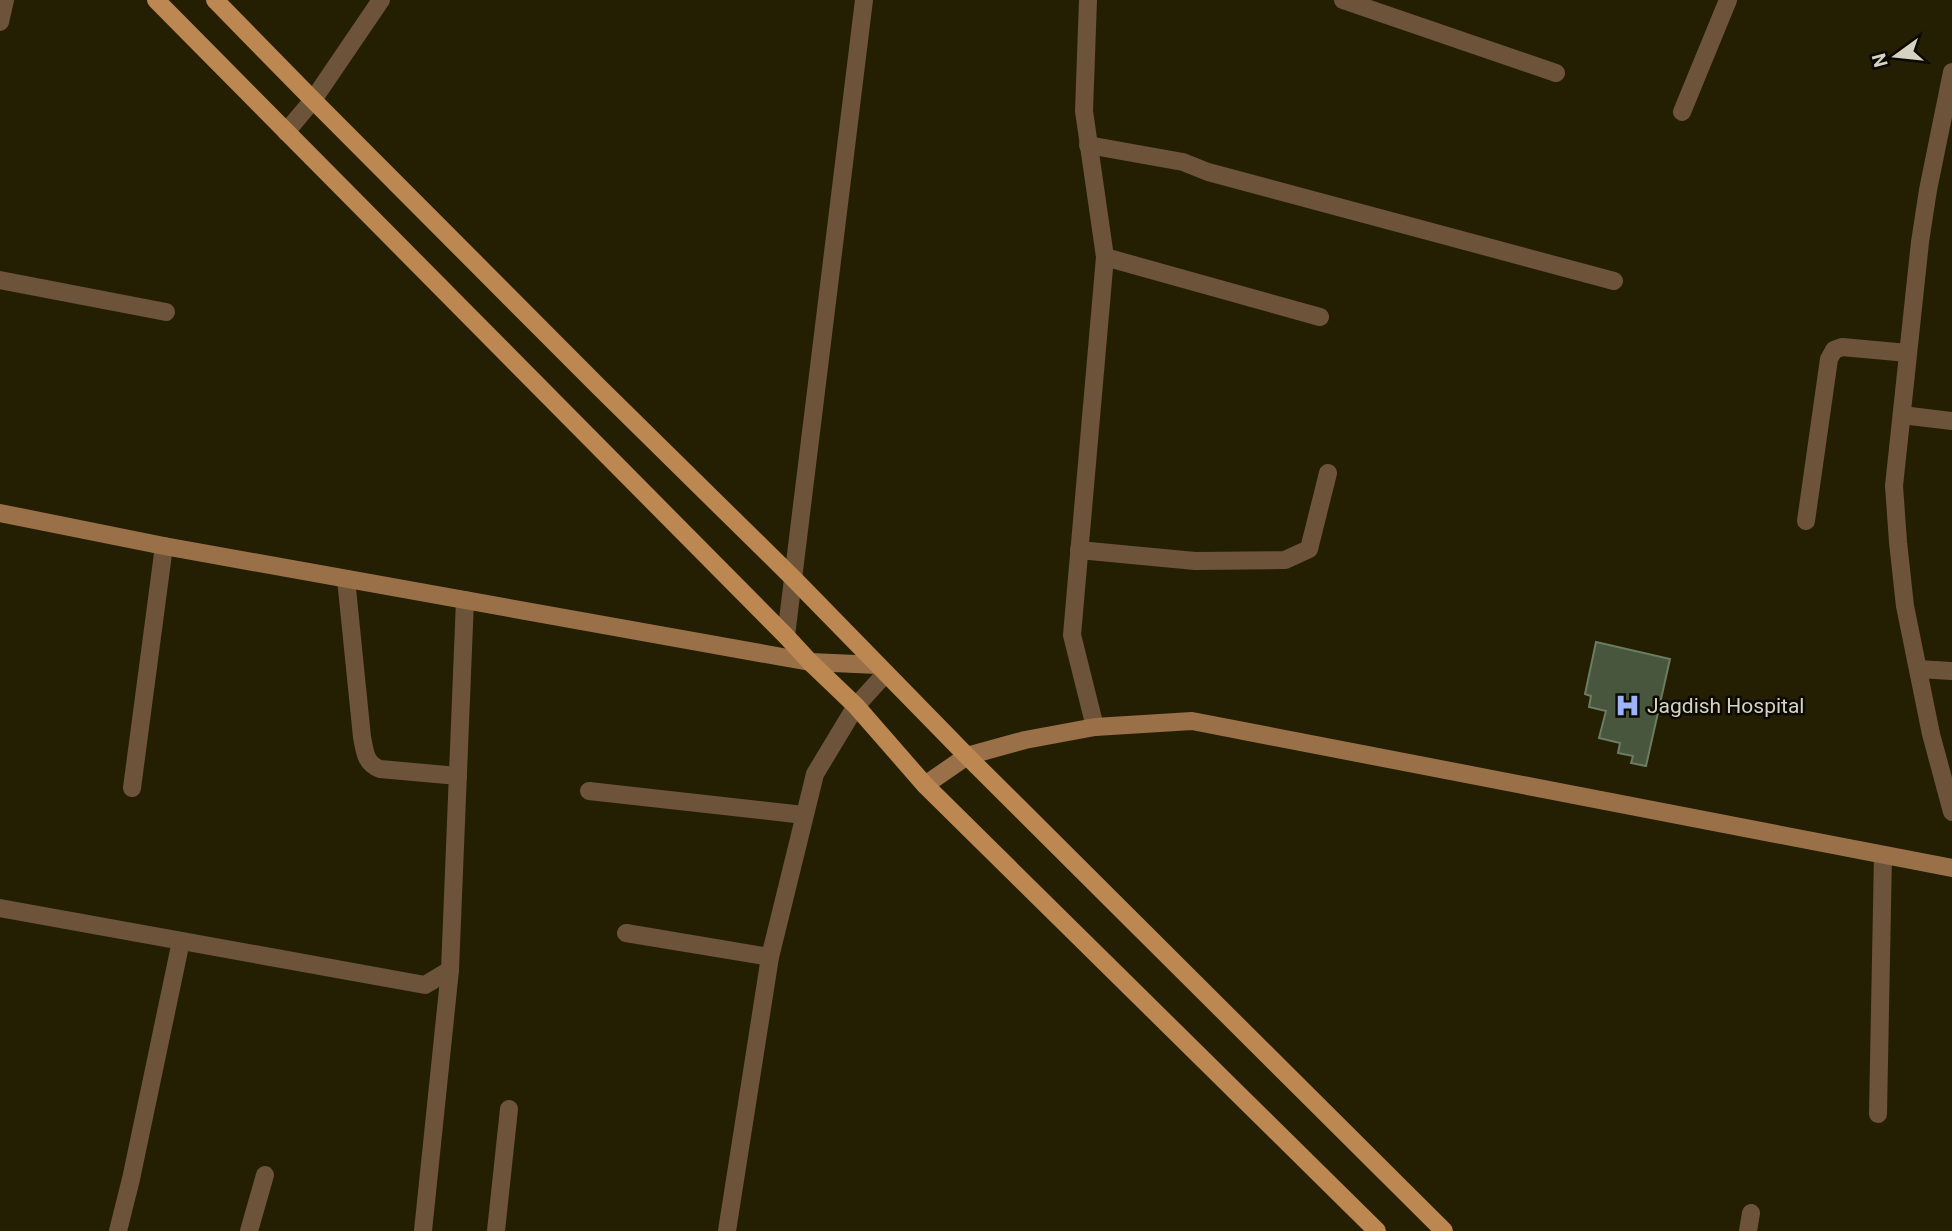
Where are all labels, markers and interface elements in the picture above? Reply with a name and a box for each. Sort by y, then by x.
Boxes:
north arrow [1861,21,1931,91]
text: N [1867,51,1893,70]
hospital icon: Jagdish Hospital [1613,692,1641,720]
place label: Jagdish Hospital [1647,694,1804,718]

